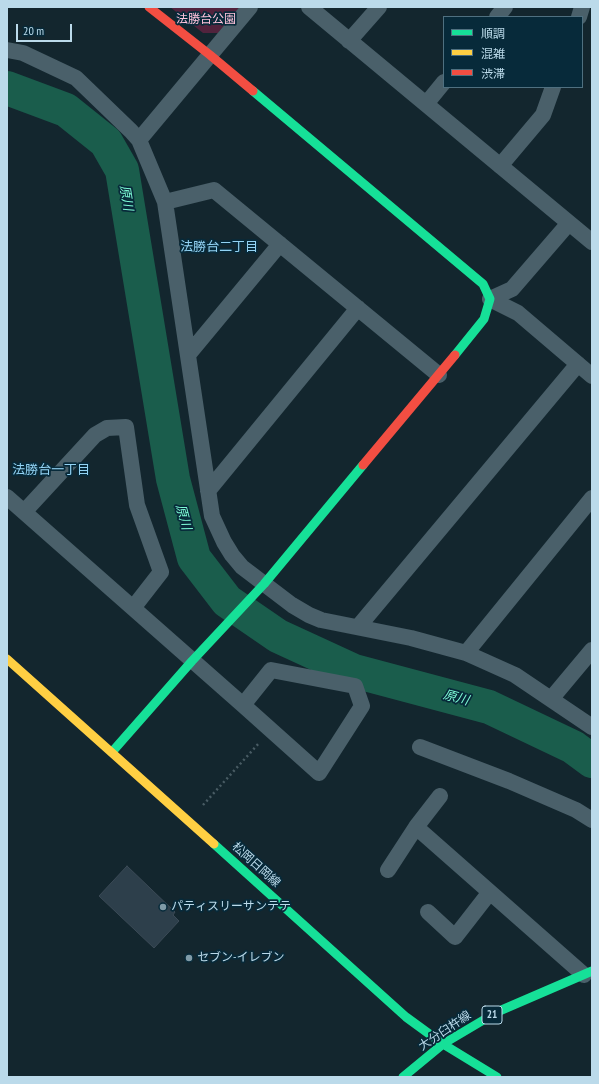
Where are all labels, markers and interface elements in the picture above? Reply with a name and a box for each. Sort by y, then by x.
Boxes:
park label: 法勝台公園 [176,13,236,27]
scale bar [18,16,74,42]
legend [443,16,583,88]
text: 20 m [23,23,44,38]
text: 順調 [481,26,505,41]
text: 混雑 [481,46,505,61]
text: 渋滞 [481,66,505,81]
water label: 原川 [116,184,136,212]
district label: 法勝台二丁目 [180,239,258,255]
district label: 法勝台一丁目 [12,462,90,478]
water label: 原川 [172,502,194,532]
water label: 原川 [441,687,471,709]
street label: 松岡日岡線 [229,840,283,890]
place label: パティスリーサンテテ [171,900,291,914]
marker: パティスリーサンテテ [158,902,168,912]
place label: セブン-イレブン [197,951,284,965]
marker: セブン-イレブン [184,953,194,963]
road number: 21 [482,1006,502,1024]
street label: 大分臼杵線 [416,1008,474,1054]

